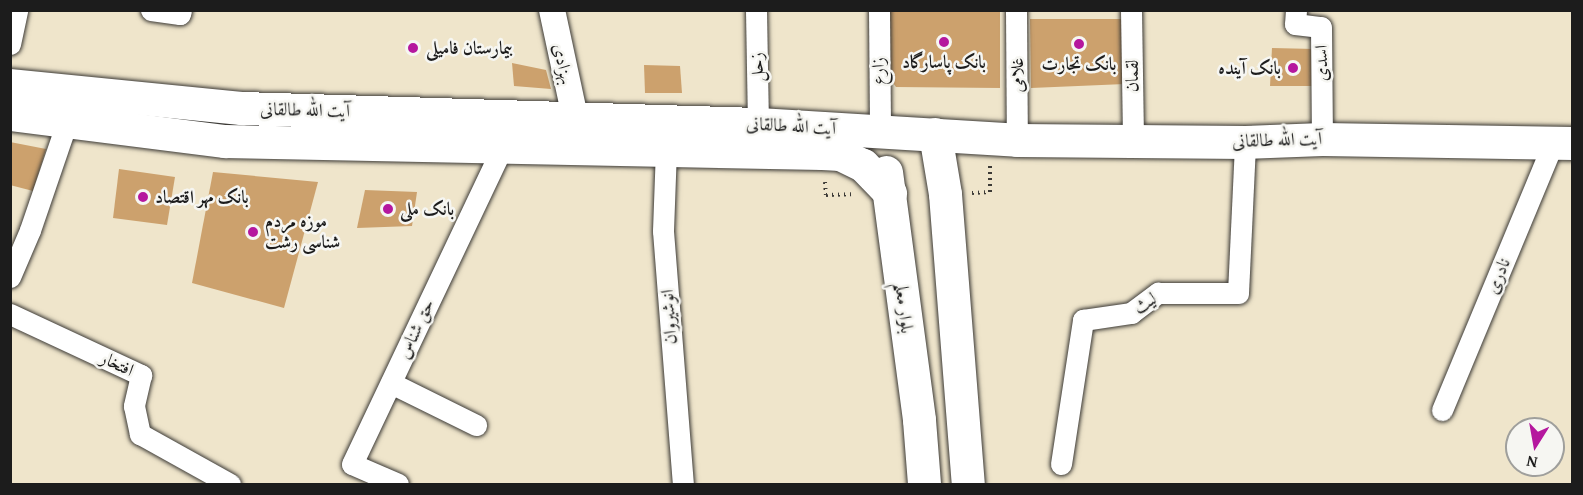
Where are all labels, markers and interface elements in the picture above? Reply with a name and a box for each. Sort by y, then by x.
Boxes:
marker: بانک پاسارگاد [937,35,951,49]
place label: بیمارستان فامیلی [426,37,512,59]
marker: بانک تجارت [1072,37,1086,51]
marker: بیمارستان فامیلی [404,39,422,57]
street label: بهزادی [548,41,578,87]
street label: اسدی [1310,45,1332,81]
place label: بانک پاسارگاد [902,51,986,73]
street label: زحل [746,52,768,82]
place label: بانک تجارت [1042,53,1116,75]
street label: زارع [867,57,889,85]
place label: بانک آینده [1218,57,1281,79]
street label: غلامی [1006,58,1028,92]
street label: لقمان [1121,60,1143,92]
marker: بانک آینده [1286,61,1300,75]
street label: آیت الله طالقانی [260,98,350,122]
street label: آیت الله طالقانی [746,113,836,139]
street label: آیت الله طالقانی [1232,128,1322,152]
place label: بانک مهر اقتصاد [155,186,249,208]
marker: بانک مهر اقتصاد [136,190,150,204]
place label: بانک ملی [400,198,454,220]
marker: بانک ملی [381,202,395,216]
place label: موزه مردم شناسی رشت [265,211,340,254]
marker: موزه مردم شناسی رشت [246,225,260,239]
street label: نادری [1481,255,1515,297]
street label: بلوار معلم [890,281,918,335]
street label: لیث [1129,288,1161,318]
street label: انوشیروان [656,289,682,345]
street label: حق شناس [393,296,439,362]
street label: افتخار [97,347,137,381]
north arrow [1505,417,1565,477]
text: N [1524,450,1539,476]

